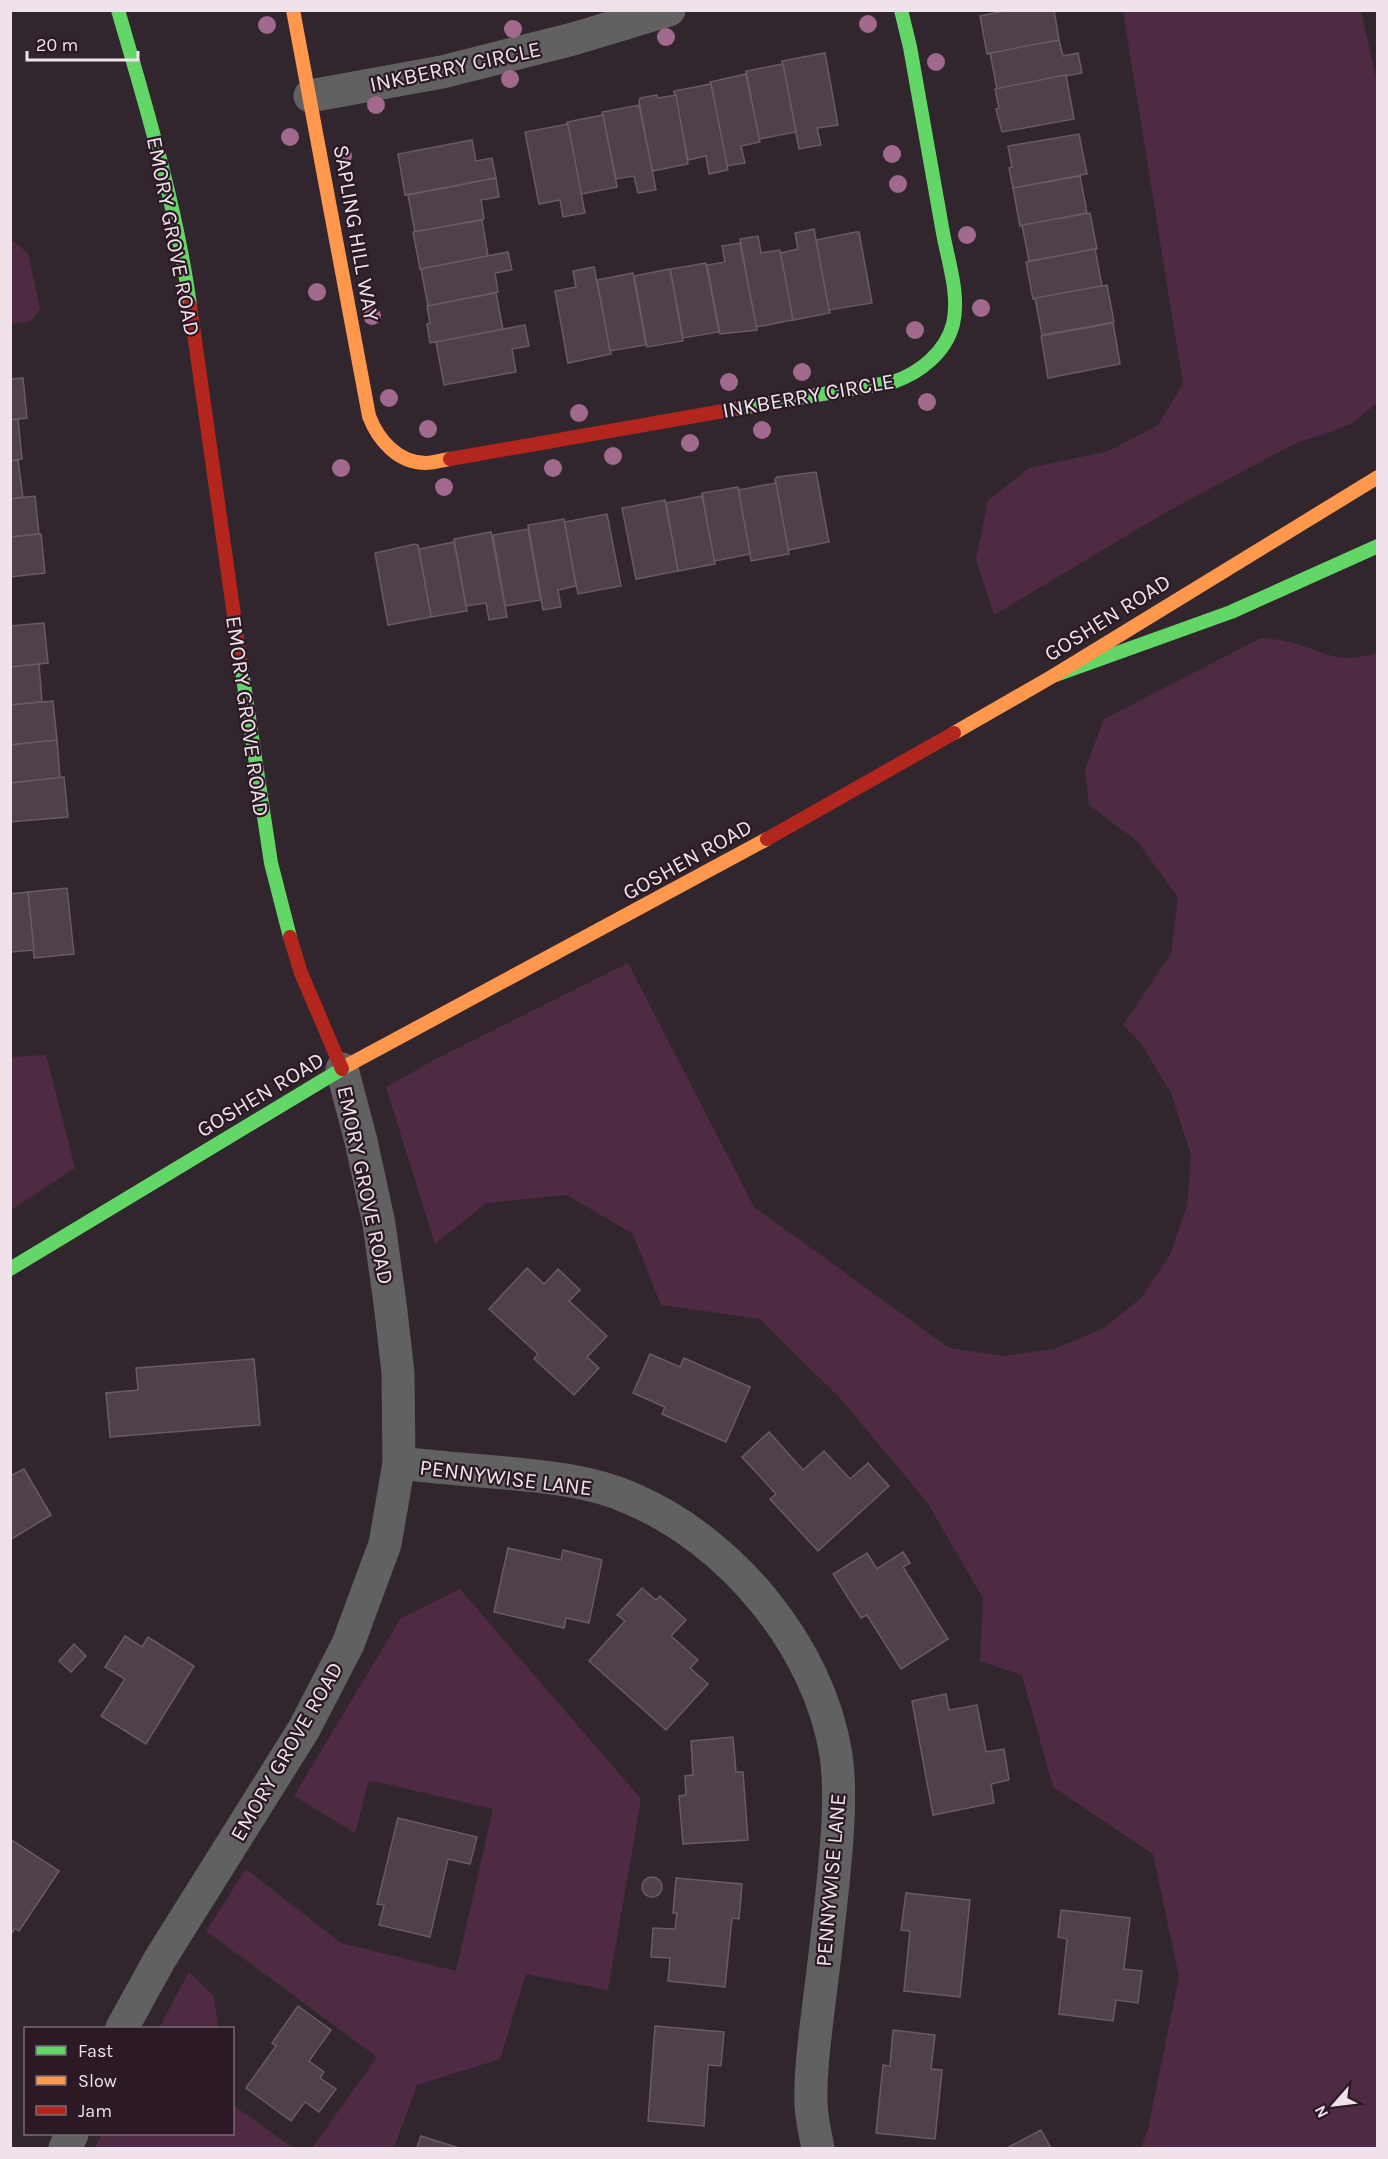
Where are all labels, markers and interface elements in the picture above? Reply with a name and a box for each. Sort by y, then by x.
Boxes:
scale bar [27,24,138,62]
text: 20 m [36,34,78,56]
street label: INKBERRY CIRCLE [367,36,543,98]
street label: EMORY GROVE ROAD [141,134,205,338]
street label: SAPLING HILL WAY [328,143,384,323]
street label: INKBERRY CIRCLE [720,368,896,424]
street label: GOSHEN ROAD [1040,569,1175,667]
street label: EMORY GROVE ROAD [220,614,274,818]
street label: GOSHEN ROAD [618,814,757,906]
street label: GOSHEN ROAD [192,1047,329,1143]
street label: EMORY GROVE ROAD [331,1083,399,1287]
street label: PENNYWISE LANE [418,1455,594,1501]
street label: EMORY GROVE ROAD [225,1657,349,1846]
street label: PENNYWISE LANE [810,1792,852,1968]
legend [24,2027,234,2135]
text: Fast [78,2040,113,2062]
text: Slow [78,2070,117,2092]
north arrow [1304,2075,1364,2135]
text: Jam [78,2100,112,2122]
text: N [1310,2102,1332,2121]

